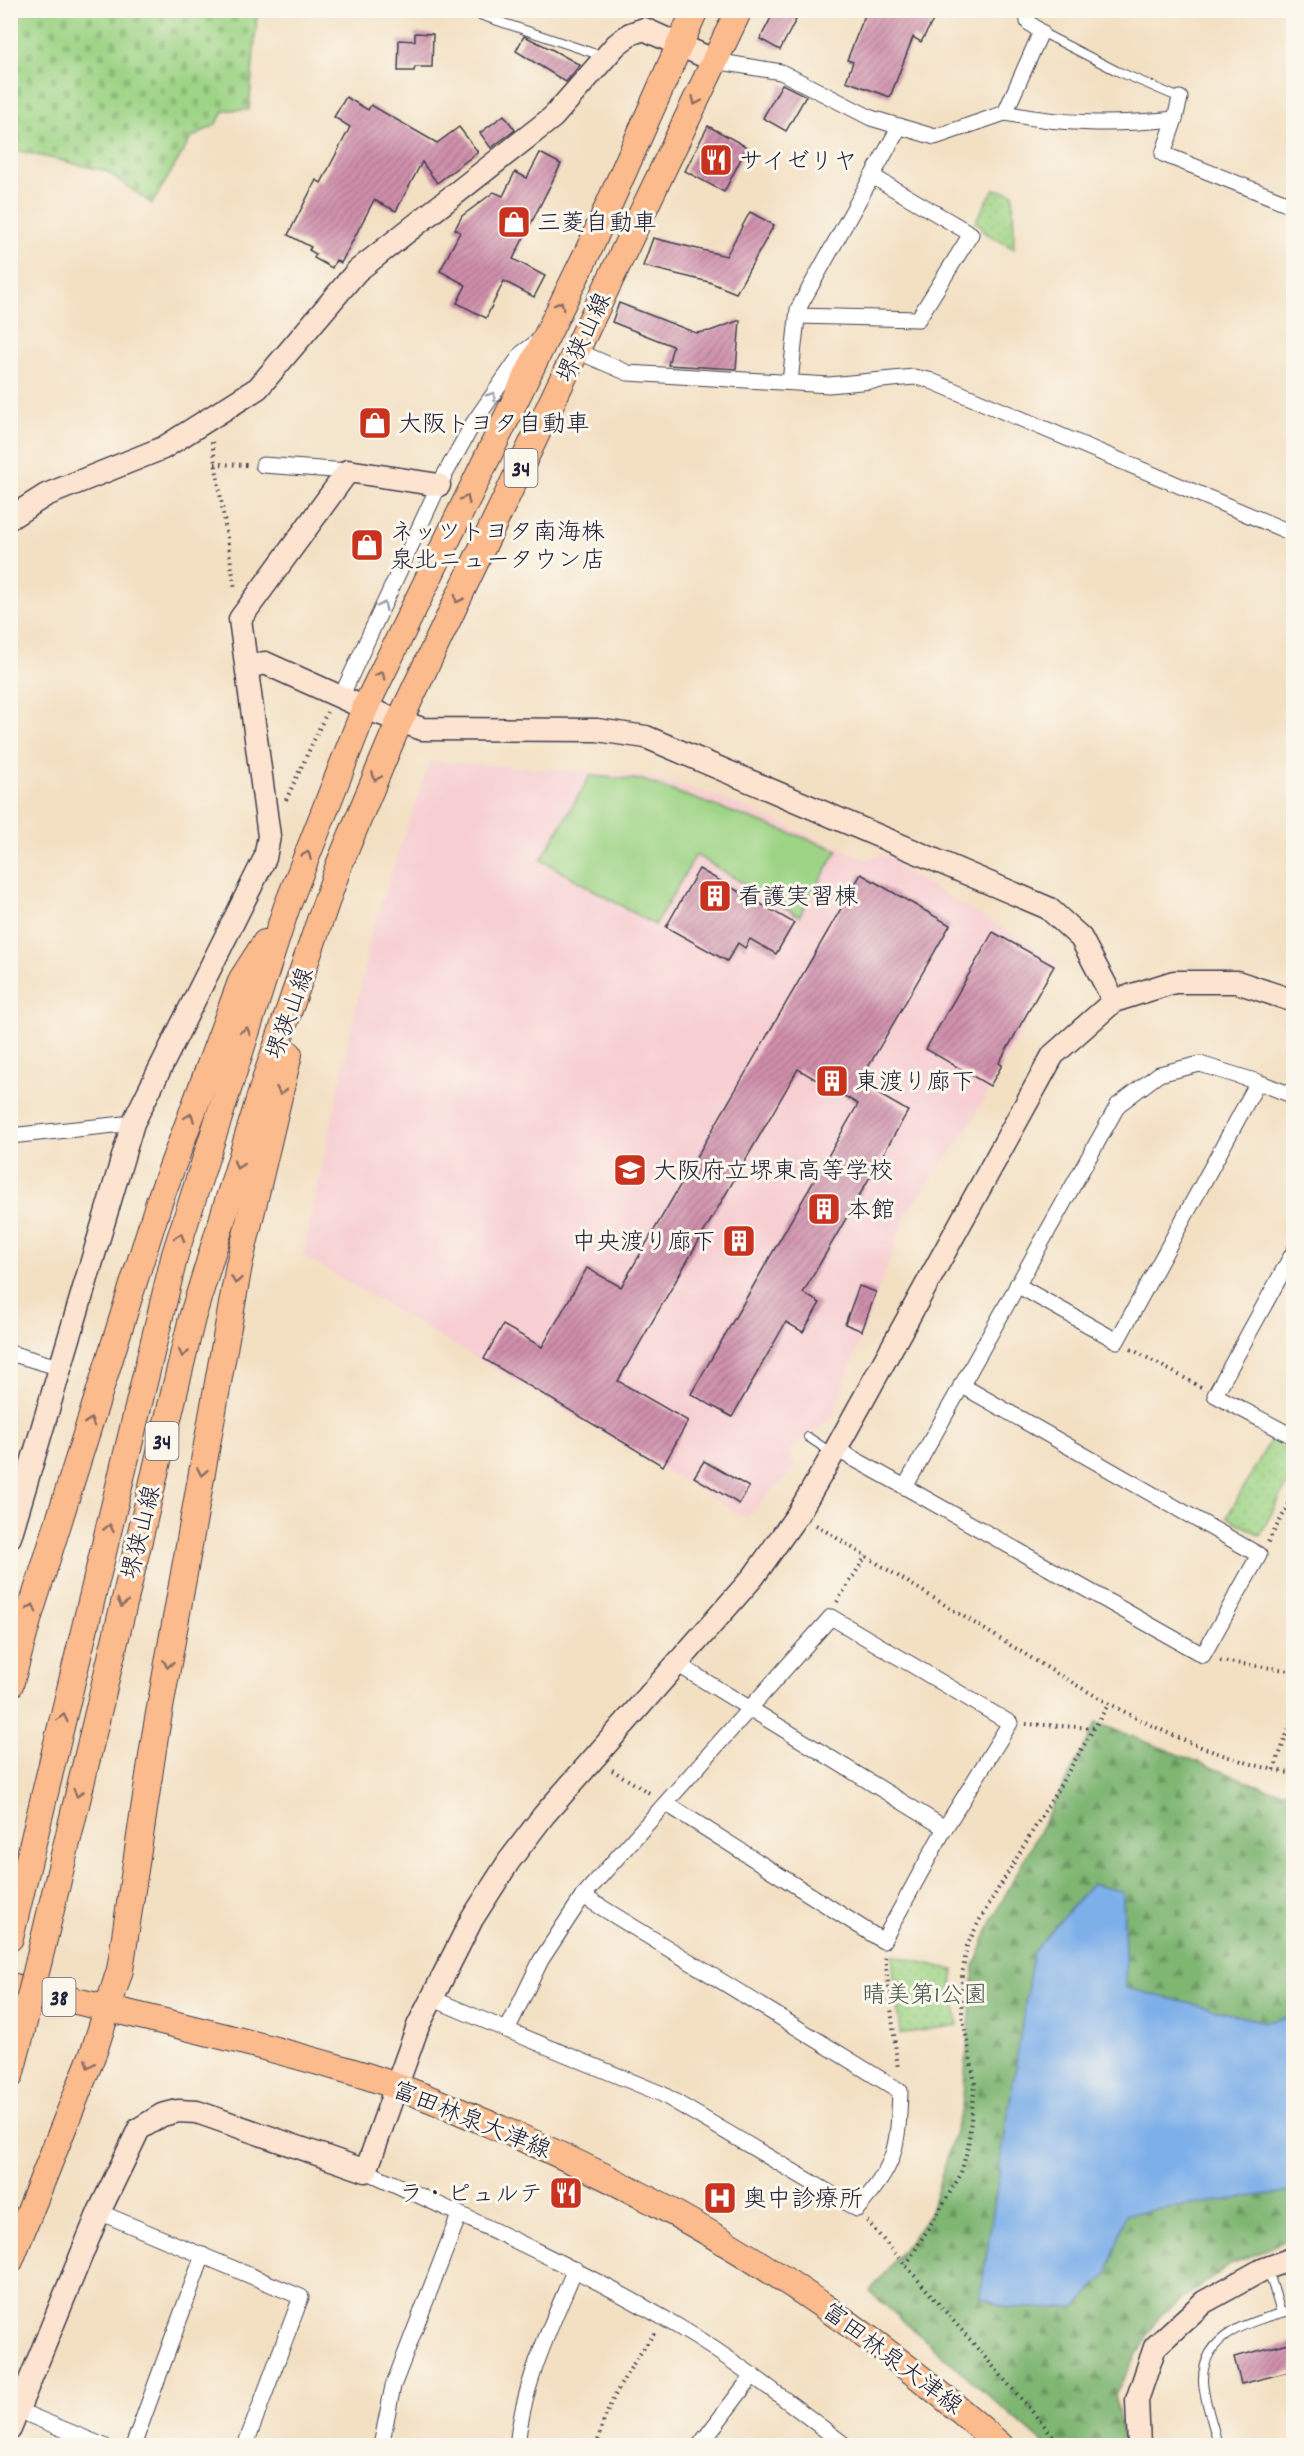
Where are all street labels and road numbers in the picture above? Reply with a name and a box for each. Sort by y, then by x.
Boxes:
street label: 堺狭山線 [550,288,621,389]
road number: 34 [504,449,538,487]
street label: 堺狭山線 [259,963,324,1065]
road number: 34 [146,1422,178,1460]
street label: 堺狭山線 [115,1482,171,1583]
road number: 38 [42,1978,76,2016]
street label: 富田林泉大津線 [387,2075,555,2169]
street label: 富田林泉大津線 [814,2296,969,2425]

